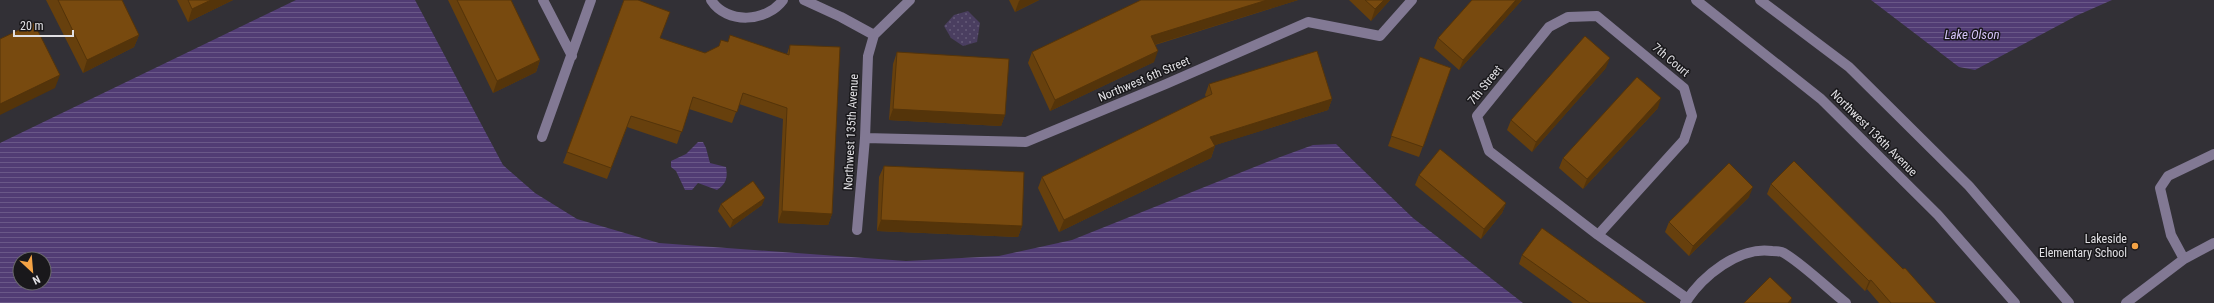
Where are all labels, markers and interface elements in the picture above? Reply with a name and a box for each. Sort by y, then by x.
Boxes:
scale bar [14,12,73,38]
text: 20 m [20,19,44,33]
water label: Lake Olson [1944,27,2000,42]
street label: 7th Court [1650,40,1693,80]
street label: Northwest 6th Street [1096,53,1192,105]
street label: 7th Street [1465,62,1505,107]
street label: Northwest 135th Avenue [841,73,861,190]
street label: Northwest 136th Avenue [1828,87,1920,179]
place label: Lakeside Elementary School [2039,232,2127,260]
marker: Lakeside Elementary School [2130,241,2140,251]
north arrow [12,251,52,291]
text: N [30,272,42,287]

